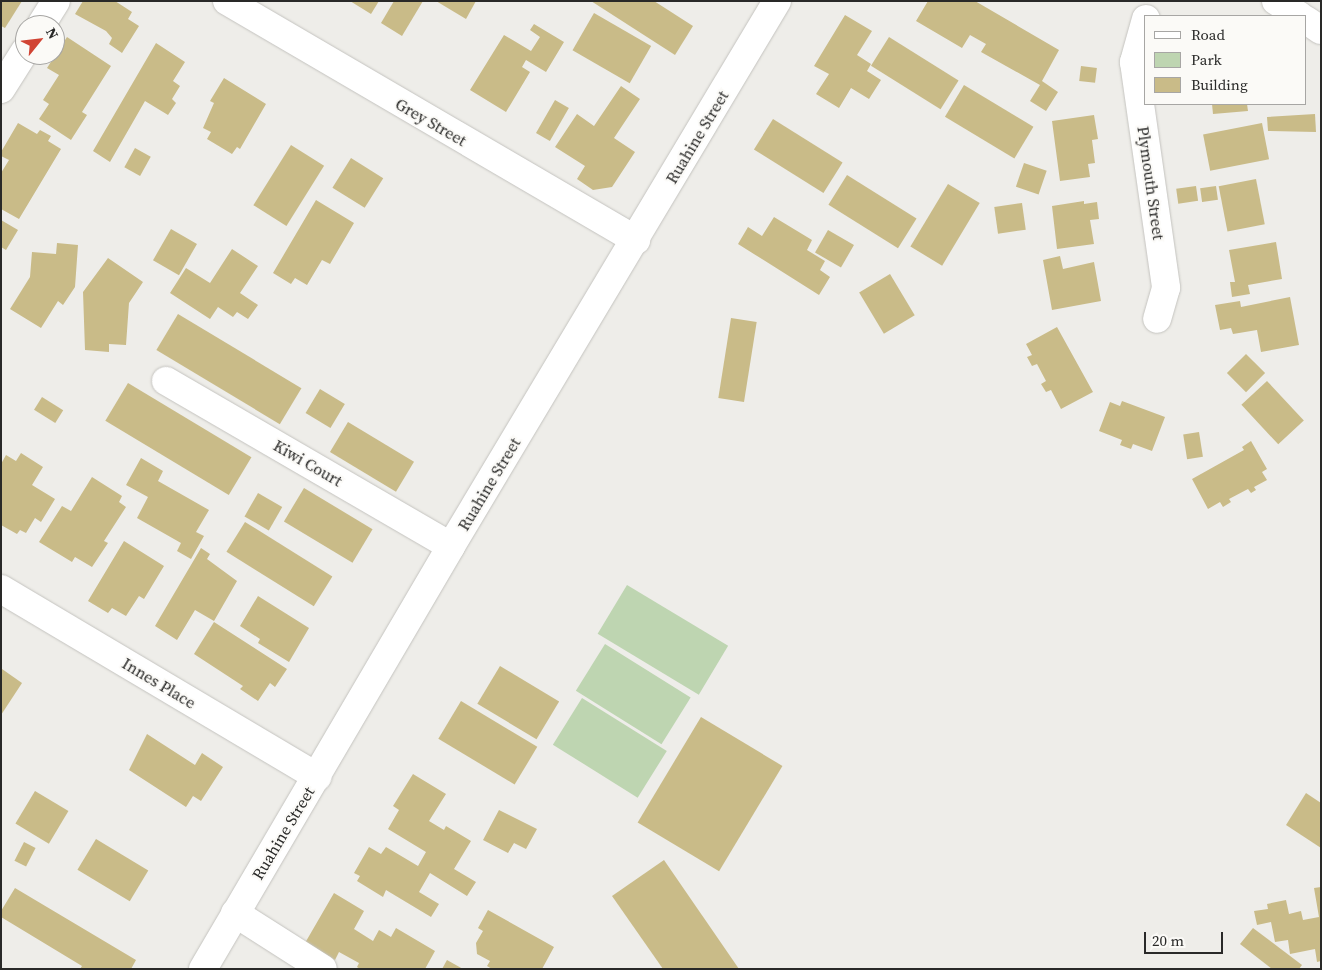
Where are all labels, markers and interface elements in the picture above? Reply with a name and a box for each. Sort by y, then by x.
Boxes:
north arrow [15,15,65,65]
legend [1144,15,1307,105]
text: N [41,24,63,43]
text: Road [1191,24,1225,45]
text: Park [1191,49,1222,70]
text: Building [1191,74,1248,95]
street label: Ruahine Street [662,87,732,187]
street label: Grey Street [392,94,470,150]
street label: Plymouth Street [1134,125,1168,241]
street label: Ruahine Street [454,434,524,534]
street label: Kiwi Court [270,436,346,490]
street label: Innes Place [119,654,199,712]
street label: Ruahine Street [248,783,318,883]
scale bar [1147,922,1226,954]
text: 20 m [1152,930,1184,951]

